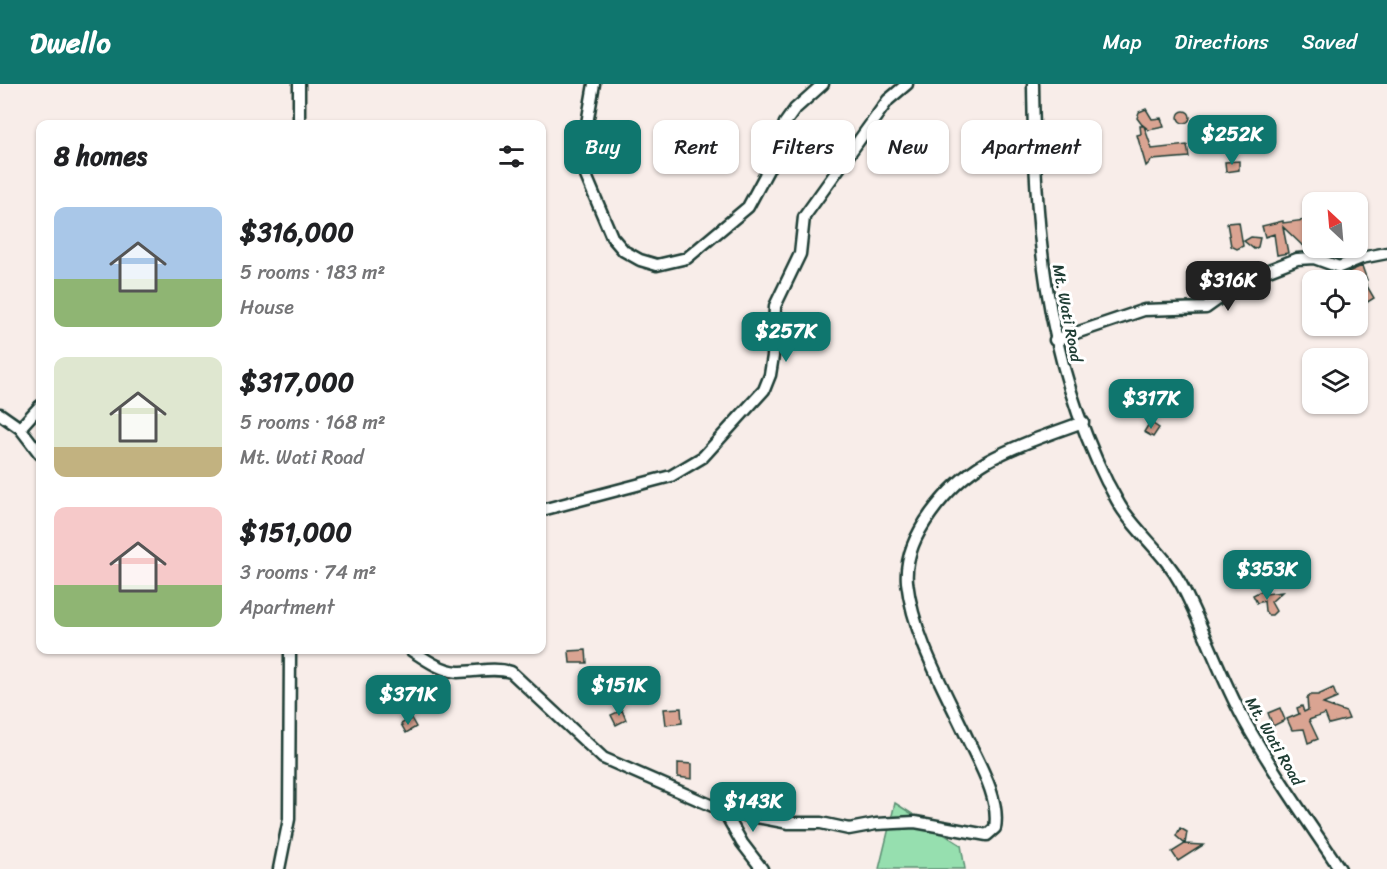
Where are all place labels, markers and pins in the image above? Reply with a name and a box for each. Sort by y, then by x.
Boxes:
pin: $252K [1190,115,1274,166]
pin: $316K [1186,261,1270,312]
pin: $257K [744,312,828,363]
pin: $317K [1109,379,1193,430]
pin: $353K [1225,550,1309,601]
pin: $151K [577,666,661,717]
pin: $371K [366,675,450,726]
pin: $143K [711,782,795,833]

